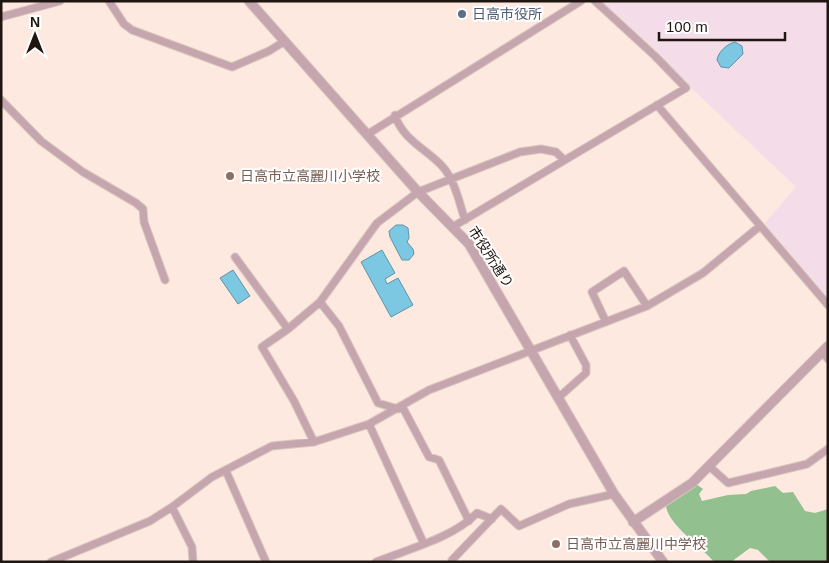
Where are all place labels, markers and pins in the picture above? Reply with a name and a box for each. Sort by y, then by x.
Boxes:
place label: 日高市役所 [472,6,542,22]
marker: 日高市役所 [456,8,468,20]
place label: 日高市立高麗川小学校 [240,168,380,184]
marker: 日高市立高麗川小学校 [224,170,236,182]
place label: 日高市立高麗川中学校 [566,536,706,552]
marker: 日高市立高麗川中学校 [550,538,562,550]

